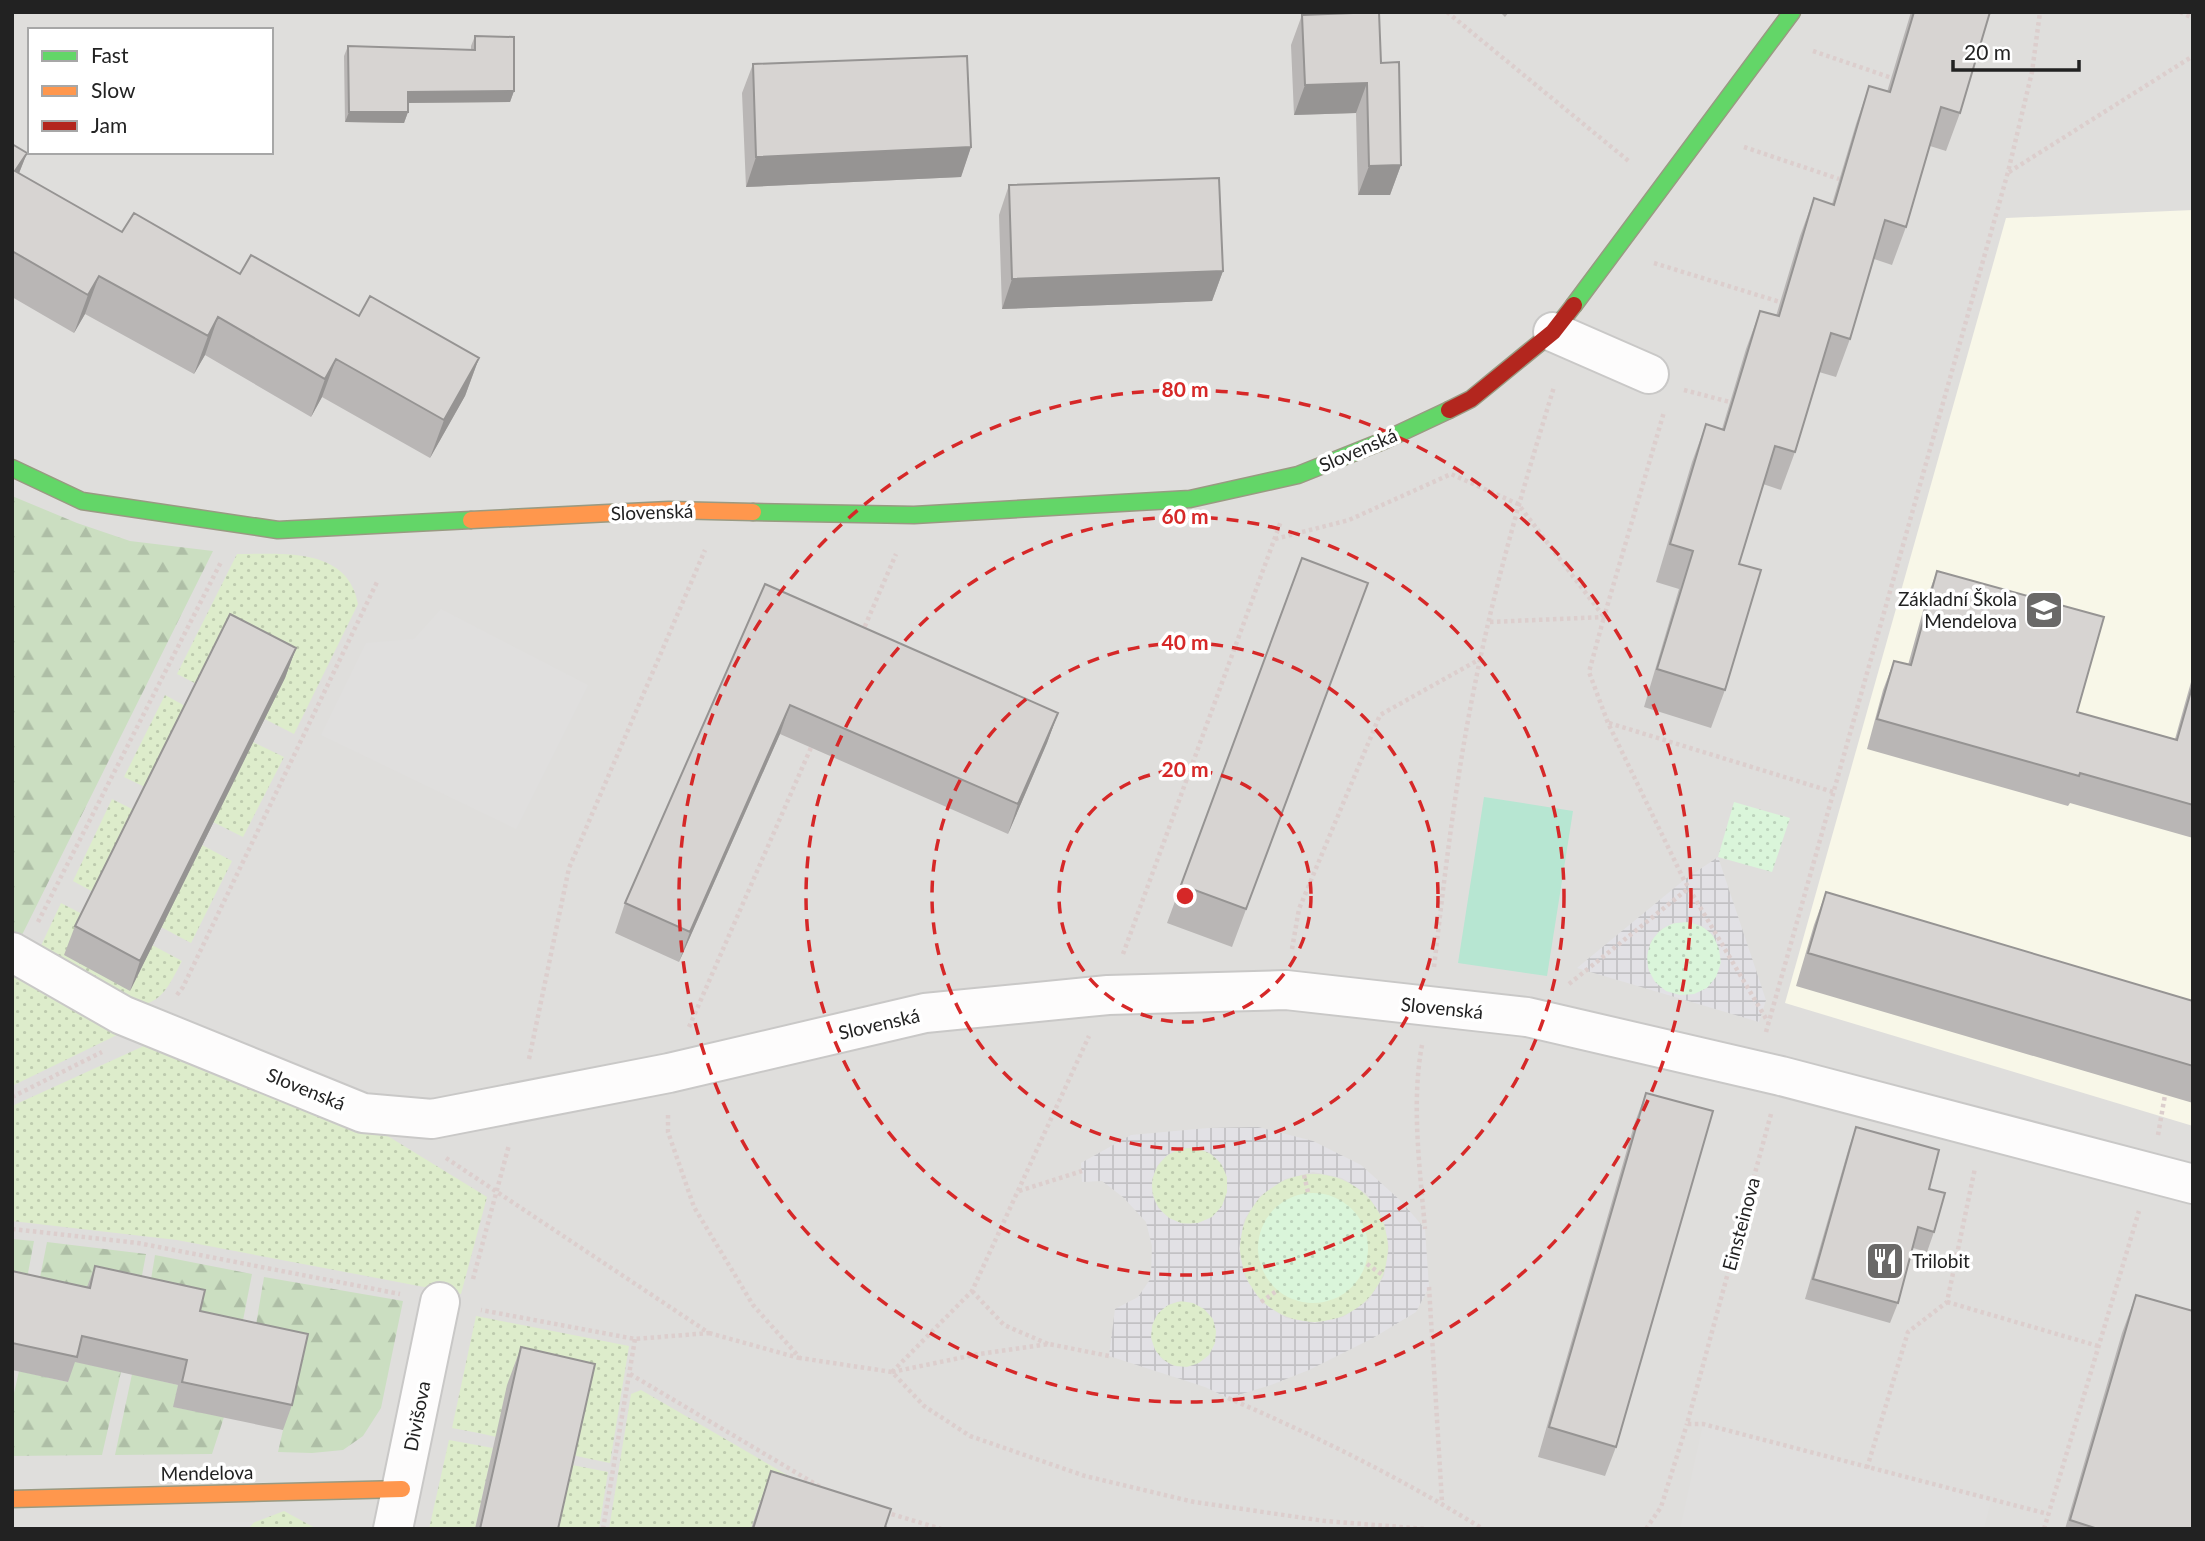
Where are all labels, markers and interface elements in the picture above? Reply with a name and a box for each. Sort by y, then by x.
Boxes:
legend [28,28,273,154]
scale bar [1953,28,2079,72]
text: 20 m [1964,39,2011,64]
text: Fast [91,42,129,67]
text: Slow [91,77,136,102]
text: Jam [91,112,127,137]
text: 80 m [1161,376,1209,401]
street label: Slovenská [1315,423,1400,476]
street label: Slovenská [610,499,694,524]
text: 60 m [1161,503,1209,528]
place label: Základní Škola Mendelova [1898,587,2017,632]
school or university icon: Základní Škola Mendelova [2023,589,2065,631]
text: 40 m [1161,629,1209,654]
text: 20 m [1161,756,1209,781]
centre of rings [1173,884,1197,908]
street label: Slovenská [1400,992,1484,1023]
street label: Slovenská [836,1003,922,1044]
street label: Slovenská [264,1062,349,1115]
street label: Einsteinova [1717,1175,1764,1273]
restaurant icon: Trilobit [1864,1240,1906,1282]
place label: Trilobit [1912,1249,1970,1272]
street label: Divišova [398,1379,435,1453]
street label: Mendelova [160,1460,254,1485]

